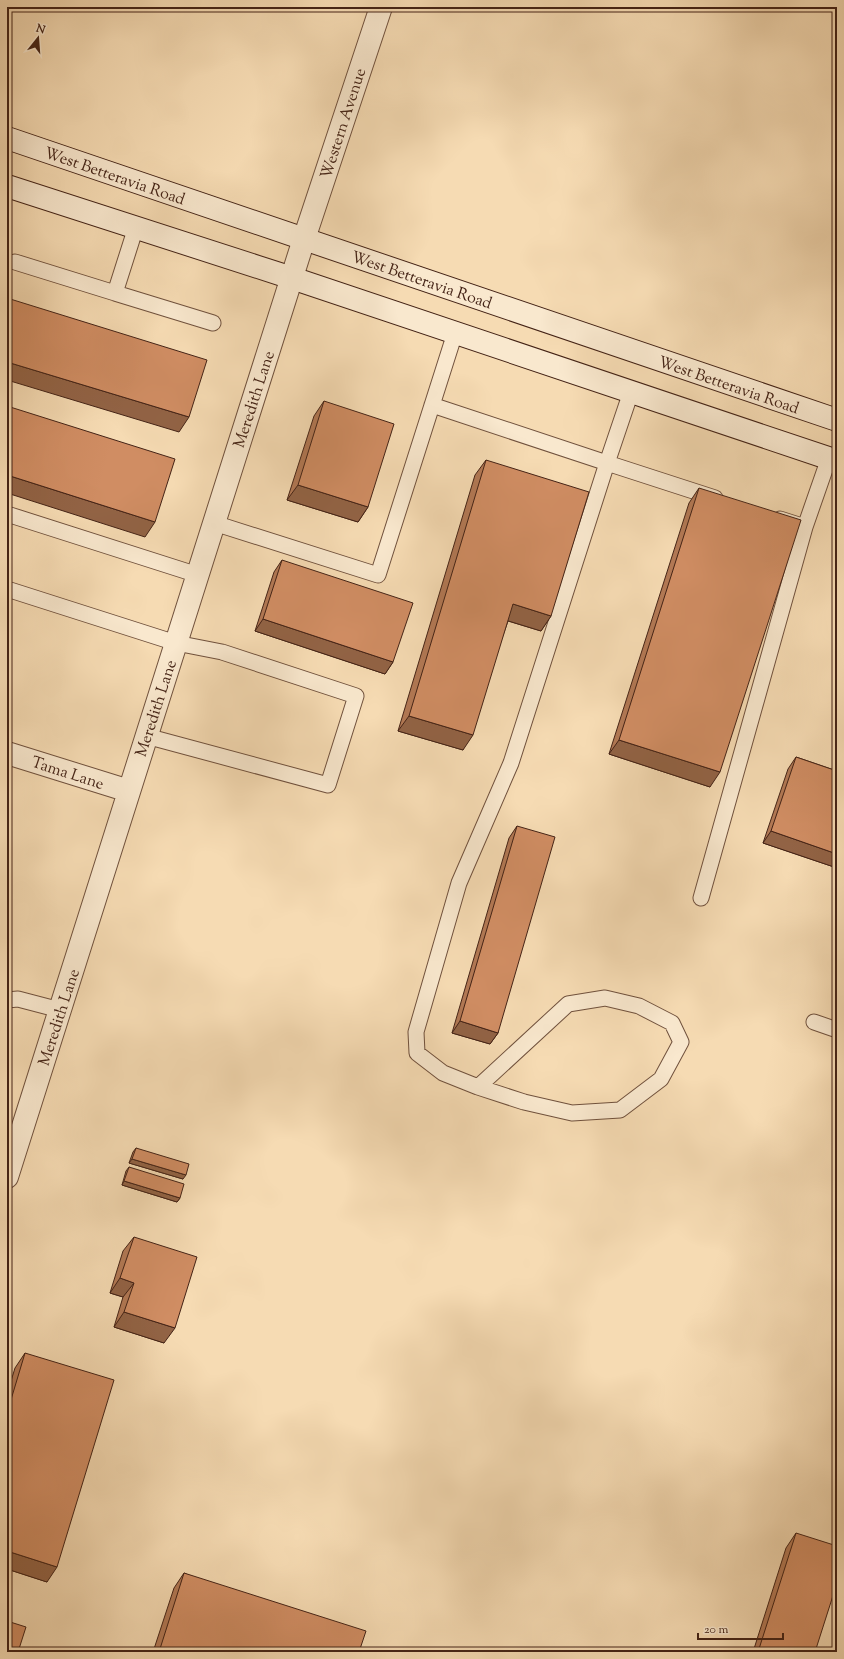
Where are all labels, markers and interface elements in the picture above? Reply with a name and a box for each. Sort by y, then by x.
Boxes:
north arrow [18,18,58,58]
text: N [33,20,47,38]
street label: Western Avenue [316,65,373,182]
street label: West Betteravia Road [41,142,188,212]
street label: West Betteravia Road [348,246,495,316]
street label: Meredith Lane [229,348,282,451]
street label: West Betteravia Road [655,351,802,421]
street label: Meredith Lane [131,657,184,760]
street label: Tama Lane [28,752,106,797]
street label: Meredith Lane [34,966,87,1069]
scale bar [698,1615,783,1641]
text: 20 m [704,1621,729,1639]

